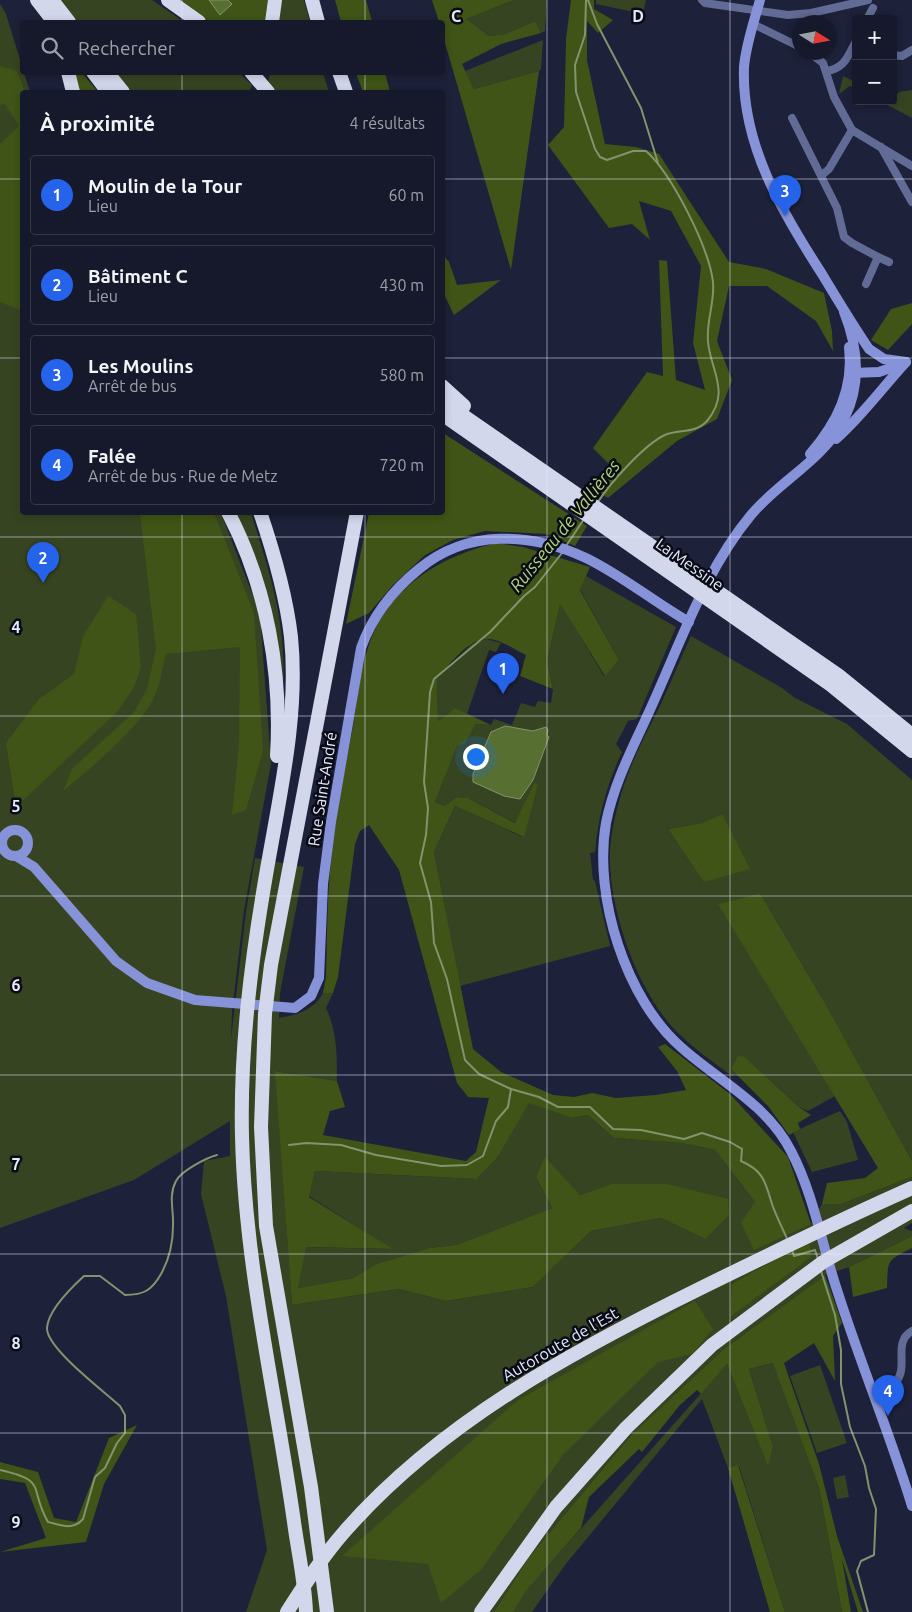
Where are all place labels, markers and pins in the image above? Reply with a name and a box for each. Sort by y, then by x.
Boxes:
pin: 3 [769,175,801,216]
pin: 2 [27,542,59,583]
pin: 1 [487,653,519,694]
pin: 4 [872,1375,904,1416]

